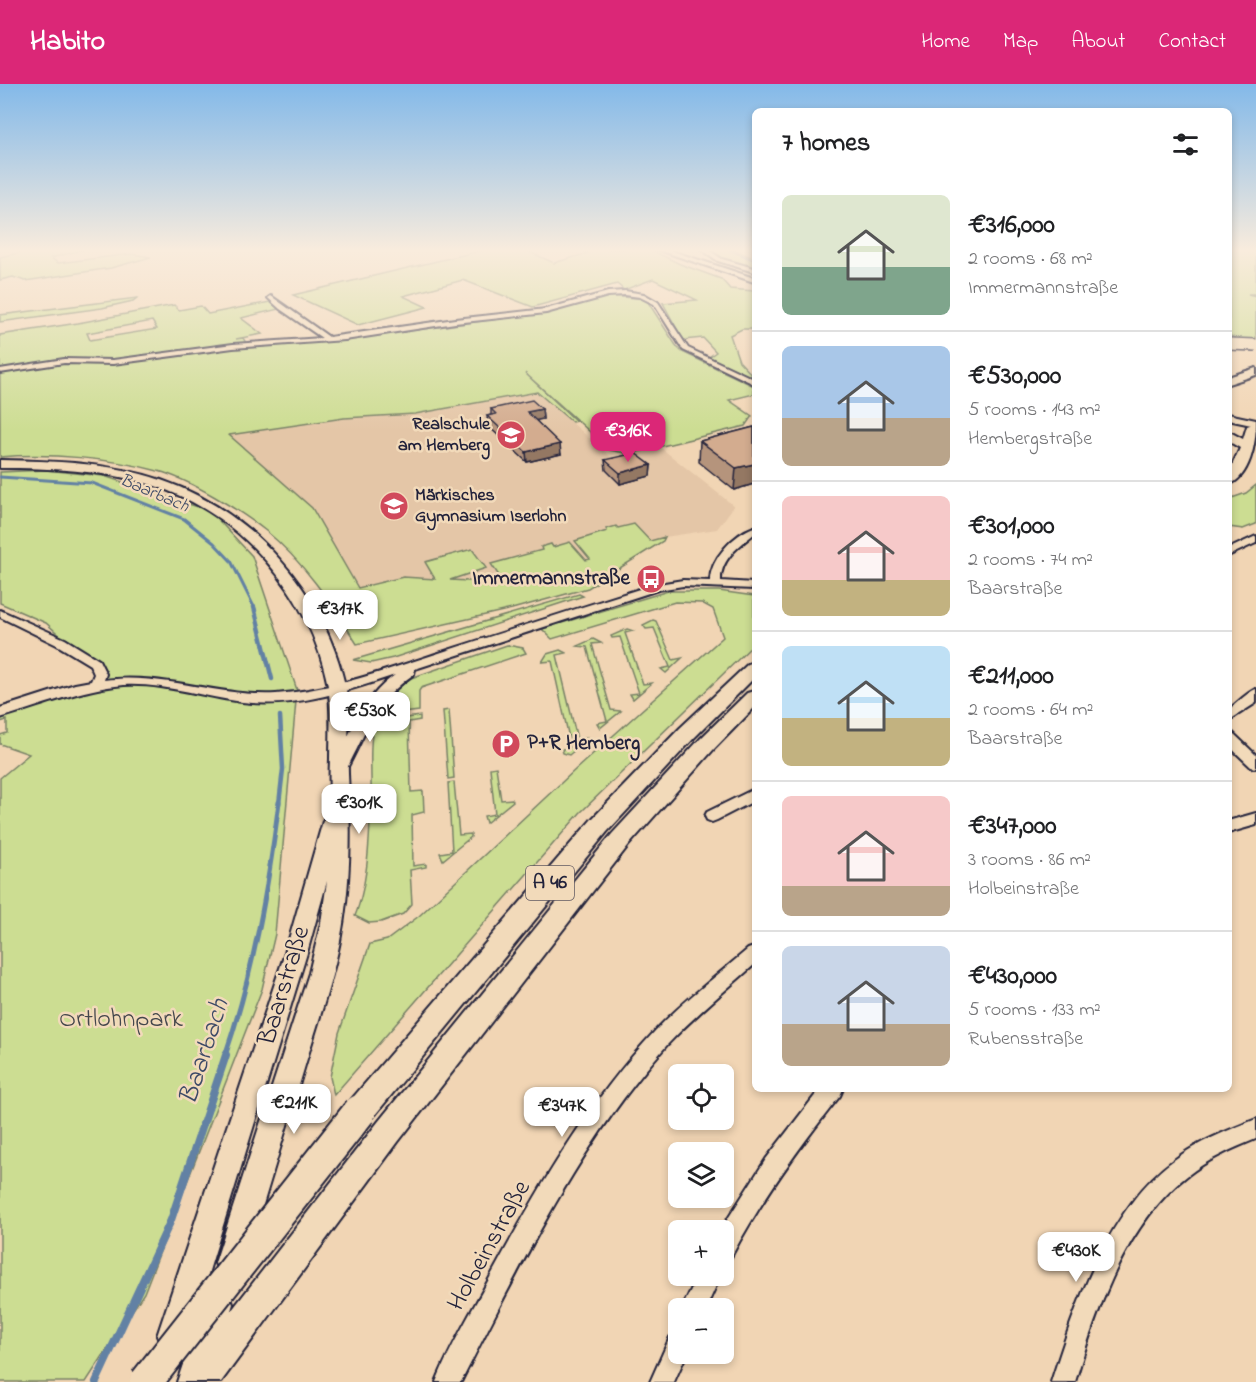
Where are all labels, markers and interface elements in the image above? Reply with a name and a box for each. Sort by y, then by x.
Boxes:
text: Habito [30,22,105,63]
text: Home [921,27,970,57]
text: Map [1003,27,1038,57]
text: About [1071,27,1125,57]
text: Contact [1158,27,1226,57]
text: 7 homes [782,125,870,163]
icon: filters [1169,128,1202,161]
text: €316,000 [968,207,1055,245]
icon: home [830,219,902,291]
text: 2 rooms · 68 m² [968,245,1093,274]
text: Immermannstraße [968,274,1118,303]
text: €530,000 [968,358,1061,396]
icon: home [830,370,902,442]
text: 5 rooms · 143 m² [968,396,1101,425]
place label: Realschule am Hemberg [398,412,491,460]
pin: €316K [586,412,670,463]
text: €316K [604,417,652,446]
school or university icon: Realschule am Hemberg [495,419,527,451]
text: Hembergstraße [968,425,1092,454]
water label: Baarbach [115,468,193,520]
place label: Märkisches Gymnasium Iserlohn [415,483,566,531]
school or university icon: Märkisches Gymnasium Iserlohn [378,490,410,522]
text: €301,000 [968,508,1055,546]
icon: home [830,520,902,592]
text: 2 rooms · 74 m² [968,546,1093,575]
bus stop icon: Immermannstraße [635,563,667,595]
place label: Immermannstraße [472,564,631,594]
text: Baarstraße [968,575,1063,604]
pin: €317K [298,590,382,641]
text: €317K [317,595,363,624]
text: €211,000 [968,658,1054,696]
icon: home [830,670,902,742]
pin: €530K [328,692,412,743]
text: 2 rooms · 64 m² [968,696,1093,725]
text: €530K [344,697,396,726]
text: Baarstraße [968,725,1063,754]
parking icon: P+R Hemberg [490,728,522,760]
place label: P+R Hemberg [527,729,640,761]
pin: €301K [317,784,401,835]
text: €301K [336,789,382,818]
text: €347,000 [968,808,1056,846]
icon: home [830,820,902,892]
text: 3 rooms · 86 m² [968,846,1091,875]
road number: A 46 [526,866,574,900]
text: Holbeinstraße [968,875,1079,904]
street label: Baarstraße [249,921,321,1051]
text: €430,000 [968,958,1057,996]
icon: home [830,970,902,1042]
water label: Baarbach [170,993,241,1110]
text: 5 rooms · 133 m² [968,996,1101,1025]
park label: Ortlohnpark [59,1001,183,1039]
text: Rubensstraße [968,1025,1083,1054]
map controls [668,1064,734,1364]
button: locate [668,1064,734,1130]
pin: €211K [252,1084,336,1135]
pin: €347K [520,1087,604,1138]
text: €211K [271,1089,317,1118]
text: €347K [538,1092,586,1121]
button: layers [668,1142,734,1208]
street label: Holbeinstraße [438,1173,542,1318]
button: + [668,1220,734,1286]
pin: €430K [1034,1232,1118,1283]
text: €430K [1052,1237,1100,1266]
button: − [668,1298,734,1364]

